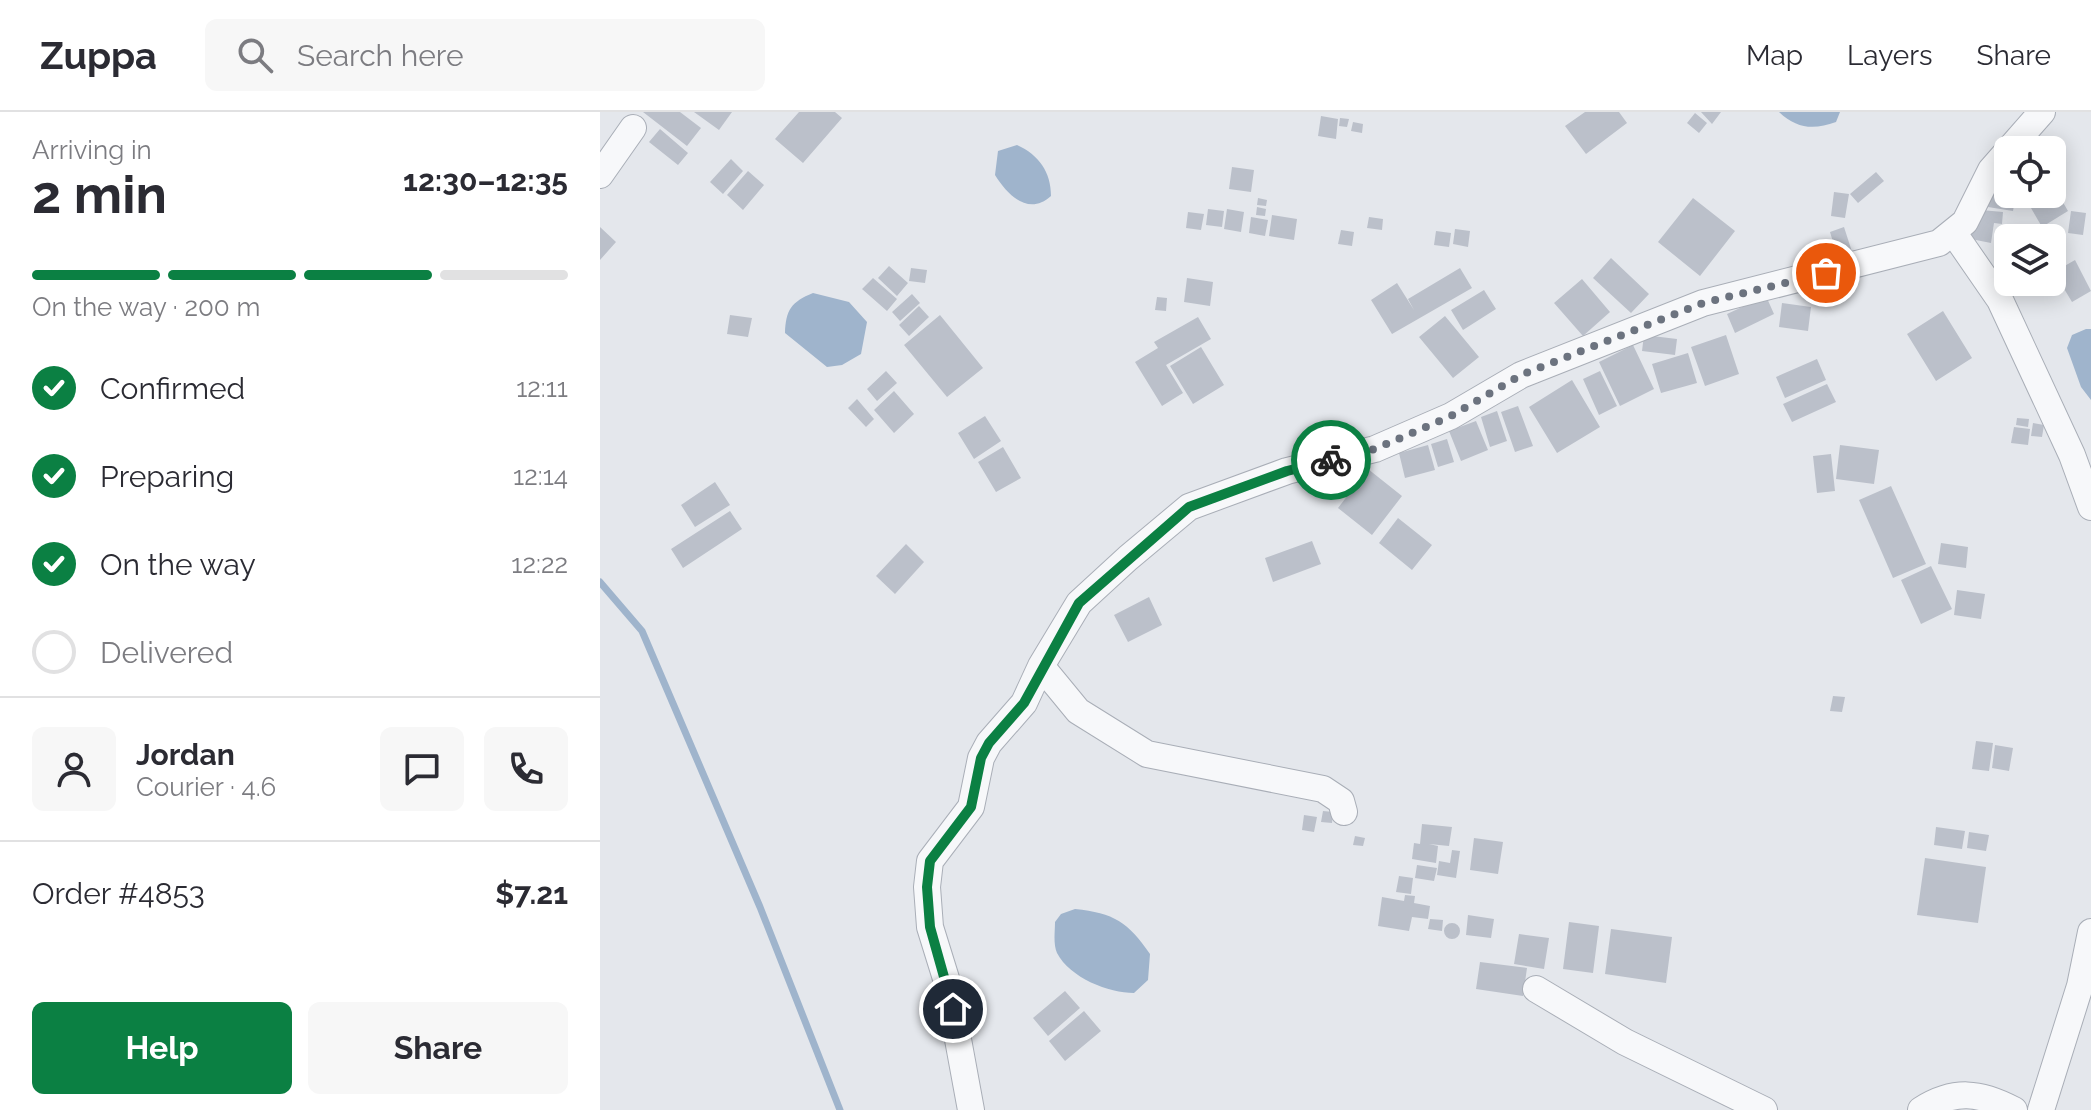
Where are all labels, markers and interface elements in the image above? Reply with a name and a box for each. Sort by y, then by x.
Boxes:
search box [205,19,765,91]
text: Zuppa [40,33,157,78]
icon: search [233,33,277,77]
text: Search here [297,38,464,73]
text: Map [1746,39,1803,72]
text: Layers [1847,39,1933,72]
text: Share [1977,39,2051,72]
text: Arriving in [32,135,152,165]
map controls [1994,136,2066,296]
button: locate [1994,136,2066,208]
text: 12:30–12:35 [403,163,568,198]
text: 2 min [32,164,167,225]
button: layers [1994,224,2066,296]
pin [1792,239,1860,307]
icon: bag [1804,251,1848,295]
text: On the way · 200 m [32,292,260,322]
icon: check [32,366,76,410]
text: Confirmed [100,371,245,406]
text: 12:11 [516,373,568,403]
courier [1291,420,1371,500]
icon: bike [1309,438,1353,482]
icon: check [32,454,76,498]
text: Preparing [100,459,234,494]
text: 12:14 [513,461,568,491]
icon: check [32,542,76,586]
text: On the way [100,547,256,582]
text: 12:22 [511,549,568,579]
text: Delivered [100,635,233,670]
button: person [32,727,116,811]
button: chat [380,727,464,811]
button: phone [484,727,568,811]
text: Jordan [136,737,235,772]
text: Courier · 4.6 [136,772,276,802]
text: Order #4853 [32,876,205,911]
text: $7.21 [495,876,568,911]
pin [919,975,987,1043]
icon: home [931,987,975,1031]
button: Help [32,1002,292,1094]
button: Share [308,1002,568,1094]

